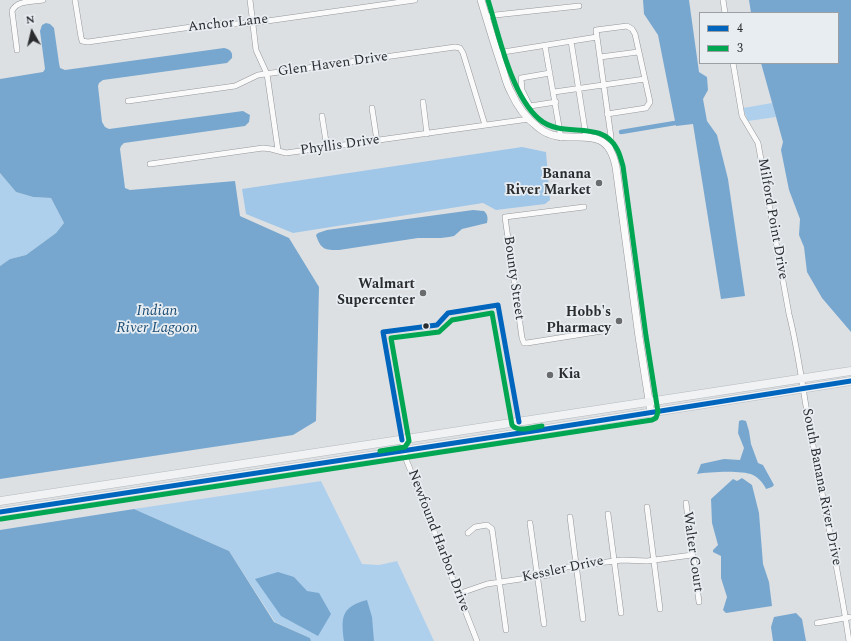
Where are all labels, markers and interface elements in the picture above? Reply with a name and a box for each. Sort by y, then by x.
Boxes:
text: N [25,11,36,29]
street label: Anchor Lane [187,11,269,37]
north arrow [12,12,52,52]
legend [699,12,839,64]
text: 4 [737,19,743,38]
text: 3 [737,39,743,58]
street label: Glen Haven Drive [277,49,389,81]
street label: Phyllis Drive [299,132,381,160]
street label: Milford Point Drive [753,157,791,281]
place label: Banana River Market [505,167,591,200]
marker: Banana River Market [594,178,604,188]
street label: Bounty Street [499,235,527,321]
place label: Walmart Supercenter [337,277,415,310]
marker: Walmart Supercenter [418,288,428,298]
water label: Indian River Lagoon [116,303,198,338]
place label: Hobb's Pharmacy [546,305,611,338]
marker: Hobb's Pharmacy [614,316,624,326]
unlabelled marker [421,321,431,331]
place label: Kia [558,367,581,383]
marker: Kia [545,370,555,380]
street label: South Banana River Drive [798,407,844,567]
street label: Newfound Harbor Drive [403,468,473,614]
street label: Walter Court [678,511,706,593]
street label: Kessler Drive [521,553,605,587]

